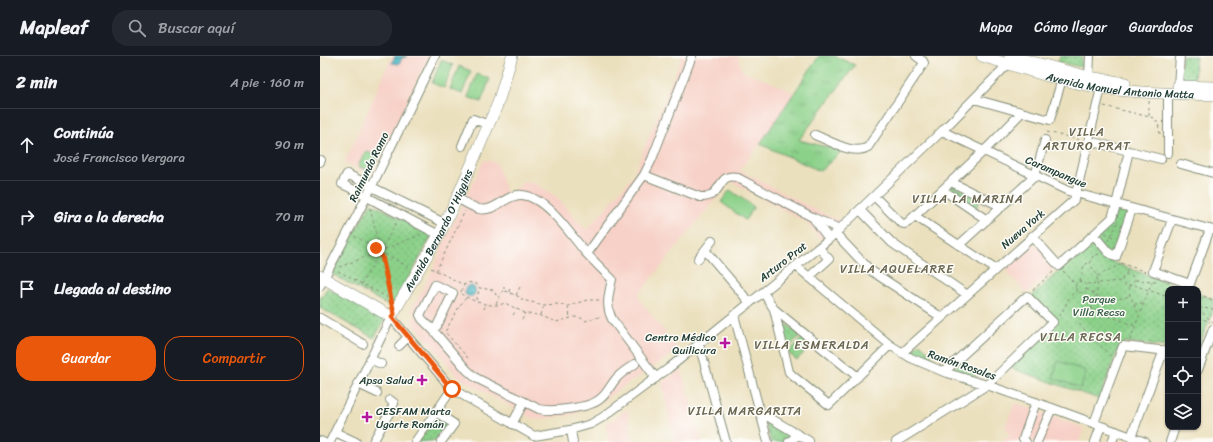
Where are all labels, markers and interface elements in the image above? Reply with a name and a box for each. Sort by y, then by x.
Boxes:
search box [112,10,392,46]
text: Mapleaf [20,11,88,44]
text: Buscar aquí [158,15,235,41]
text: Mapa [979,15,1012,40]
text: Cómo llegar [1034,15,1107,40]
text: Guardados [1129,15,1193,40]
icon: search [126,17,148,39]
street label: Avenida Manuel Antonio Matta [1043,66,1195,104]
text: 2 min [16,67,57,97]
text: A pie · 160 m [230,71,304,94]
text: Continúa [54,120,113,146]
district label: VILLA ARTURO PRAT [1042,121,1131,157]
street label: Raimundo Romo [344,128,394,205]
text: 90 m [274,133,304,156]
icon: ahead [16,134,38,156]
text: José Francisco Vergara [54,146,185,169]
street label: Carampangue [1022,151,1090,194]
street label: Avenida Bernardo O'Higgins [398,165,478,296]
district label: VILLA LA MARINA [912,188,1024,210]
text: Gira a la derecha [54,204,164,230]
street label: Nueva York [997,204,1050,254]
text: 70 m [275,205,304,228]
icon: right [16,206,38,228]
street label: Arturo Prat [754,237,811,288]
route end [367,239,385,257]
district label: VILLA AQUELARRE [840,258,954,280]
text: Llegada al destino [54,276,171,302]
icon: arrive [16,278,38,300]
map controls [1165,286,1201,430]
button: + [1165,286,1201,322]
park label: Parque Villa Recsa [1073,290,1126,322]
button: − [1165,322,1201,358]
district label: VILLA RECSA [1040,326,1122,348]
place label: Centro Médico Quilicura [645,328,716,360]
district label: VILLA ESMERALDA [754,334,870,356]
button: Guardar [16,336,156,381]
button: Compartir [164,336,304,381]
marker: Centro Médico Quilicura [719,337,731,349]
street label: Ramón Rosales [925,344,1000,386]
button: locate [1165,358,1201,394]
place label: Apsa Salud [358,371,414,390]
marker: Apsa Salud [416,374,428,386]
route start [443,380,461,398]
button: layers [1165,394,1201,430]
district label: VILLA MARGARITA [688,400,802,422]
place label: CESFAM Marta Ugarte Román [376,402,451,434]
marker: CESFAM Marta Ugarte Román [361,411,373,423]

